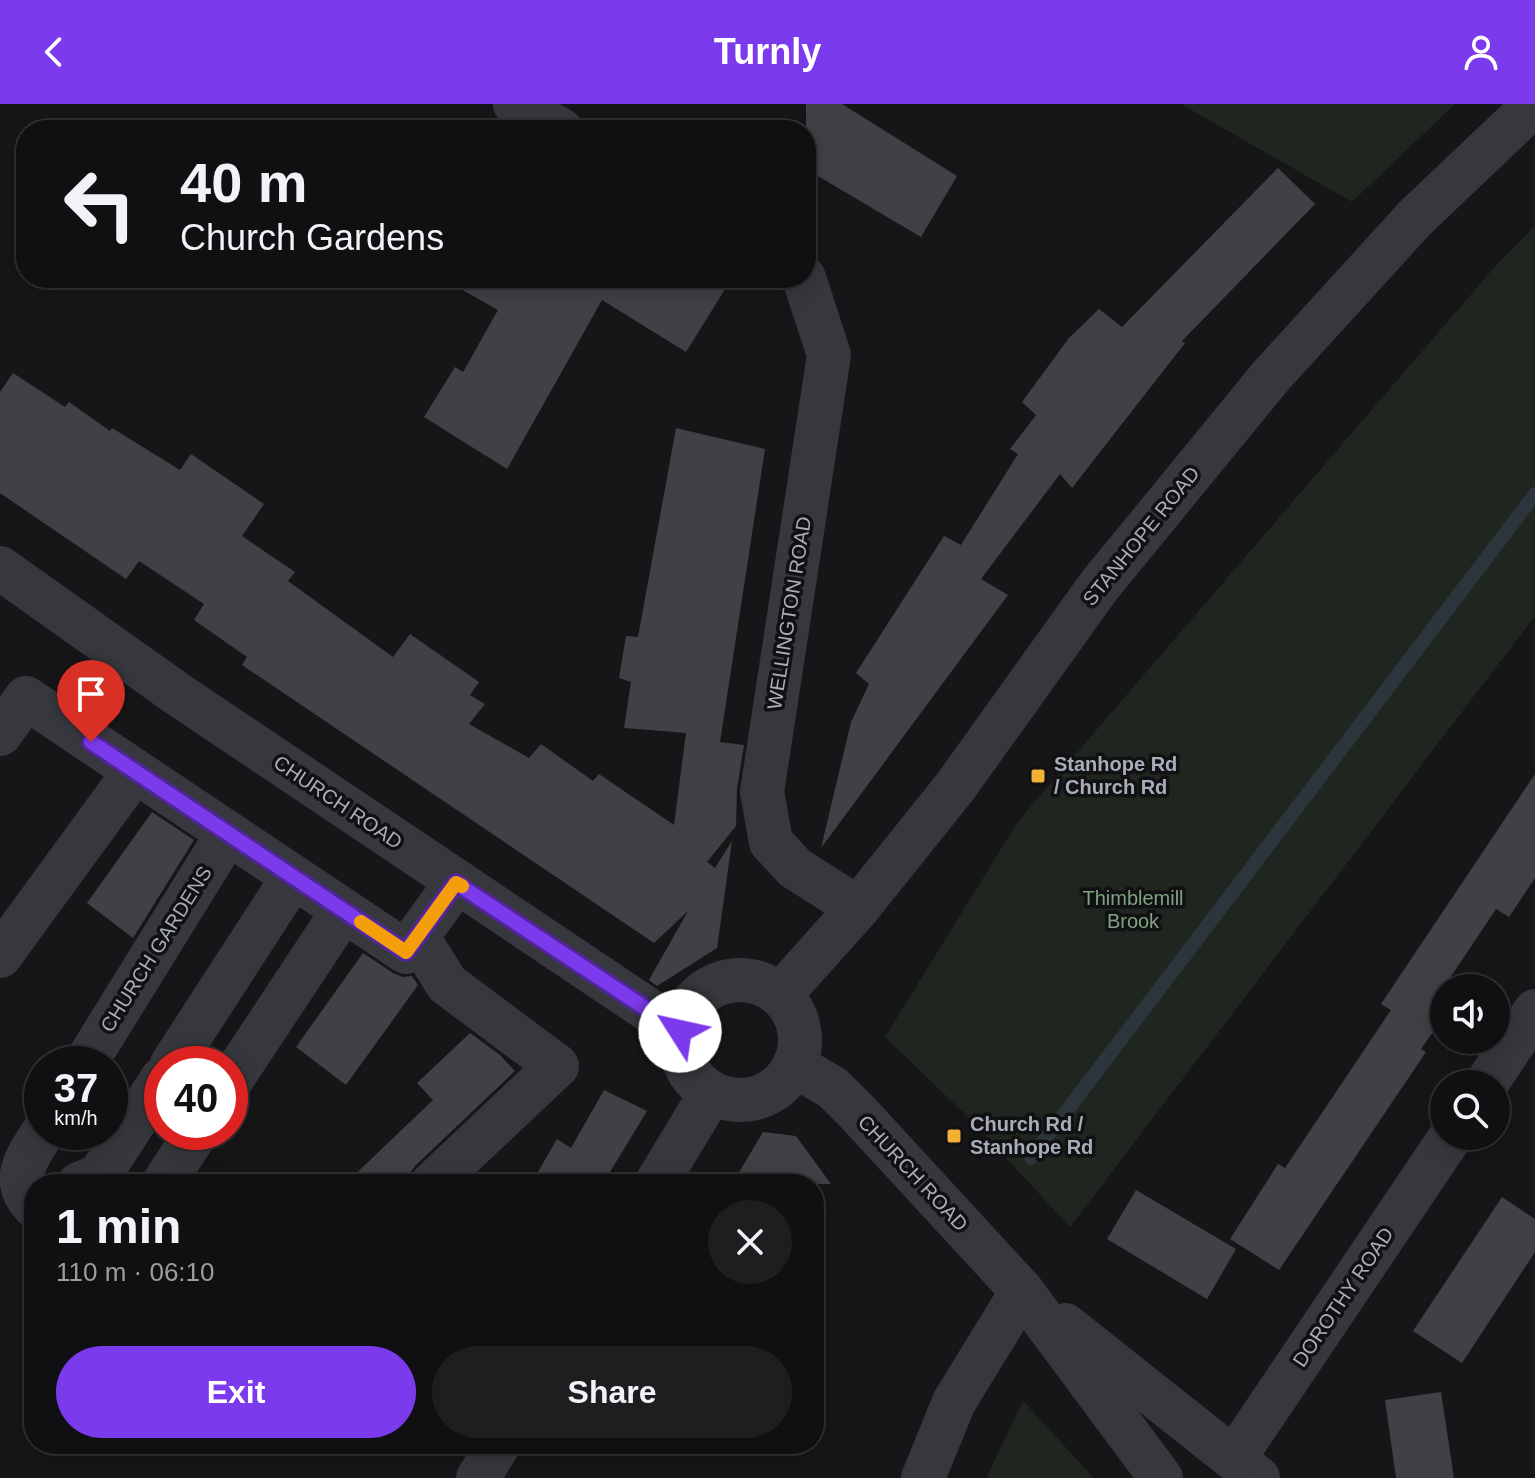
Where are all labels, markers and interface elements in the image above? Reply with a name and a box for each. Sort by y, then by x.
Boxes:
icon: back [32,30,76,74]
icon: person [1459,30,1503,74]
text: Turnly [714,31,821,72]
text: 40 m [180,151,308,214]
icon: left [48,152,152,256]
text: Church Gardens [180,217,444,258]
street label: STANHOPE ROAD [1078,462,1204,610]
street label: WELLINGTON ROAD [763,515,815,711]
pin [57,660,125,742]
icon: arrive [69,672,113,716]
street label: CHURCH ROAD [270,751,406,853]
place label: Stanhope Rd / Church Rd [1054,753,1177,798]
marker: Stanhope Rd / Church Rd [1029,767,1047,785]
street label: CHURCH GARDENS [96,862,216,1036]
park label: Thimblemill Brook [1082,887,1184,932]
map controls [1430,974,1510,1150]
button: sound [1430,974,1510,1054]
position arrow [638,989,722,1073]
speed limit sign: 40 [144,1046,248,1150]
text: 37 [54,1066,98,1110]
button: search [1430,1070,1510,1150]
text: km/h [54,1107,98,1129]
street label: CHURCH ROAD [854,1111,972,1235]
place label: Church Rd / Stanhope Rd [970,1113,1093,1158]
marker: Church Rd / Stanhope Rd [945,1127,963,1145]
text: 1 min [56,1200,181,1253]
button: close [708,1200,792,1284]
street label: DOROTHY ROAD [1288,1223,1398,1371]
text: 110 m · 06:10 [56,1257,215,1287]
button: Exit [56,1346,416,1438]
button: Share [432,1346,792,1438]

